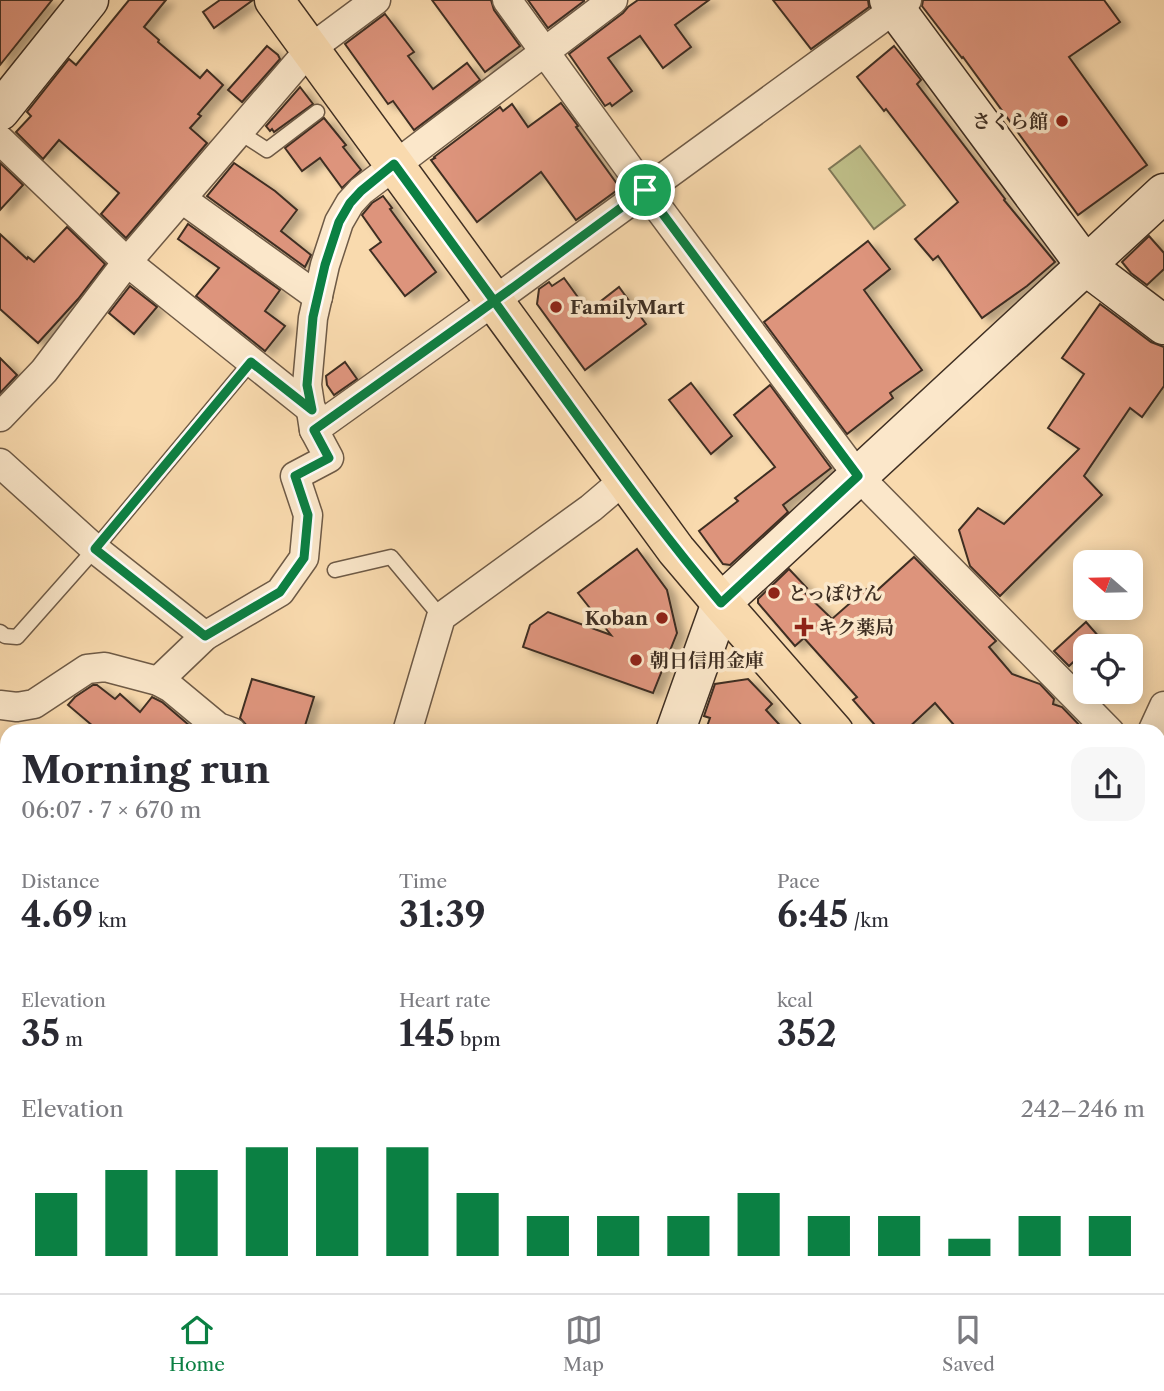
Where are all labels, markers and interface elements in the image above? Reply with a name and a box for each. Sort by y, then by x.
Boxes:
place label: さくら館 [972,110,1048,133]
marker: さくら館 [1054,113,1070,129]
pin [615,160,675,220]
icon: arrive [626,171,664,209]
place label: FamilyMart [570,296,685,319]
marker: FamilyMart [548,299,564,315]
north arrow [1073,550,1143,620]
map controls [1073,550,1143,704]
place label: とっぽけん [788,582,883,605]
marker: とっぽけん [766,585,782,601]
place label: Koban [585,607,648,630]
marker: Koban [654,610,670,626]
place label: キク薬局 [818,616,894,639]
marker: キク薬局 [796,619,812,635]
button: locate [1073,634,1143,704]
place label: 朝日信用金庫 [650,649,764,672]
marker: 朝日信用金庫 [628,652,644,668]
text: Morning run [21,746,270,793]
button: share [1071,747,1145,821]
text: 06:07 · 7 × 670 m [21,796,202,824]
text: Distance [21,870,100,893]
text: Time [399,870,447,893]
text: Pace [777,870,820,893]
text: 4.69 [21,893,93,936]
text: 31:39 [399,893,486,936]
text: 6:45 [777,893,848,936]
text: km [93,909,127,932]
text: /km [848,909,889,932]
text: Elevation [21,989,106,1012]
text: Heart rate [399,989,491,1012]
text: kcal [777,989,813,1012]
text: 35 [21,1012,60,1055]
text: 145 [399,1012,455,1055]
text: 352 [777,1012,837,1055]
text: m [60,1028,83,1051]
text: bpm [455,1028,501,1051]
text: Elevation [21,1095,124,1123]
text: 242–246 m [1021,1095,1145,1123]
tab: Home [169,1311,225,1376]
tab: Map [563,1311,604,1376]
tab: Saved [942,1311,995,1376]

